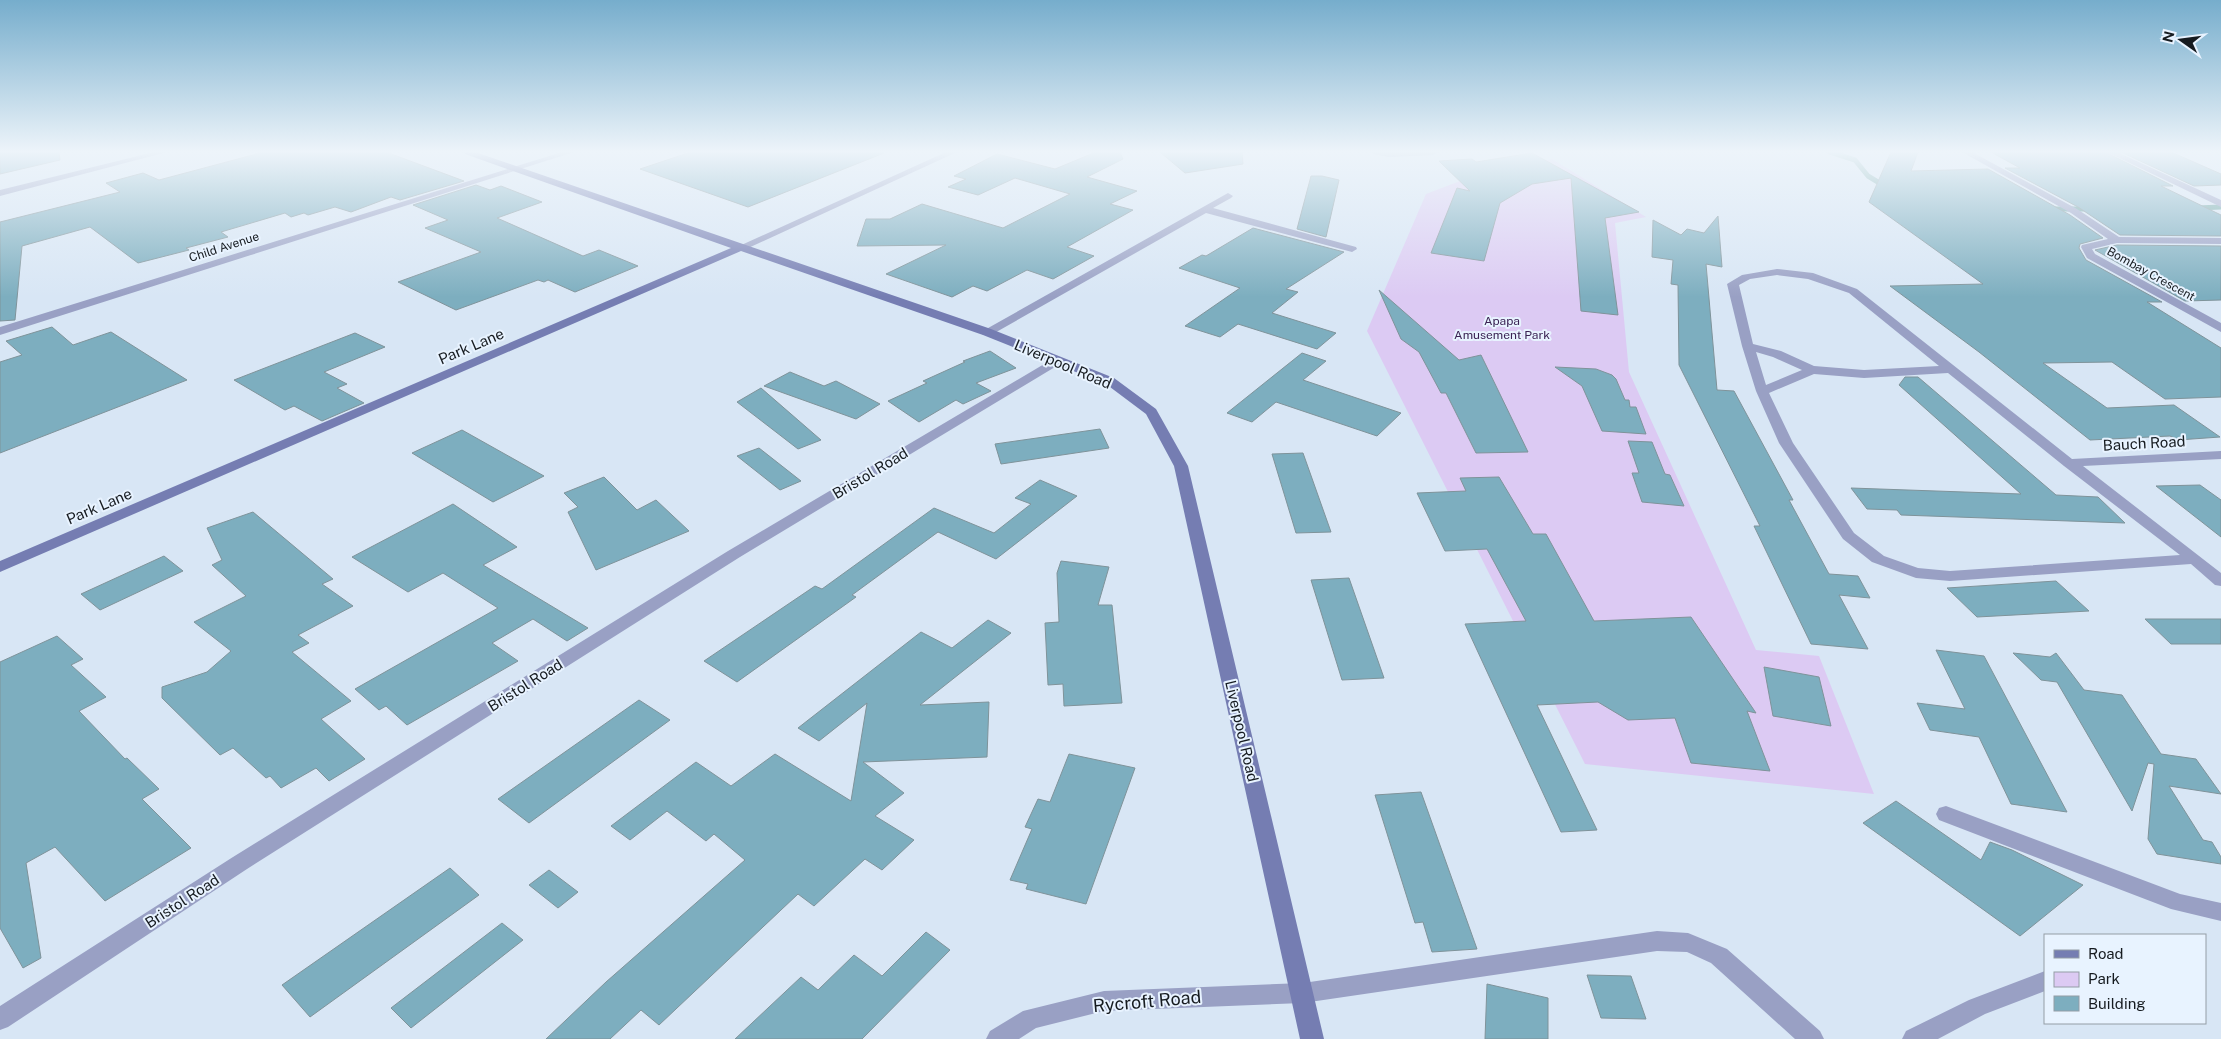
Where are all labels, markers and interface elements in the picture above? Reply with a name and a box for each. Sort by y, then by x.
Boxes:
north arrow [2156,15,2206,65]
text: N [2159,30,2177,44]
street label: Child Avenue [187,229,261,265]
street label: Bombay Crescent [2105,244,2198,304]
park label: Apapa Amusement Park [1454,314,1550,342]
street label: Park Lane [436,325,506,367]
street label: Liverpool Road [1012,336,1114,392]
street label: Bauch Road [2102,432,2186,454]
street label: Bristol Road [829,444,911,502]
street label: Park Lane [64,485,134,527]
street label: Bristol Road [485,655,565,715]
street label: Liverpool Road [1222,679,1262,783]
street label: Bristol Road [142,871,222,931]
legend [2044,934,2206,1024]
text: Road [2088,945,2124,962]
text: Park [2088,970,2120,987]
street label: Rycroft Road [1092,986,1202,1016]
text: Building [2088,995,2146,1012]

